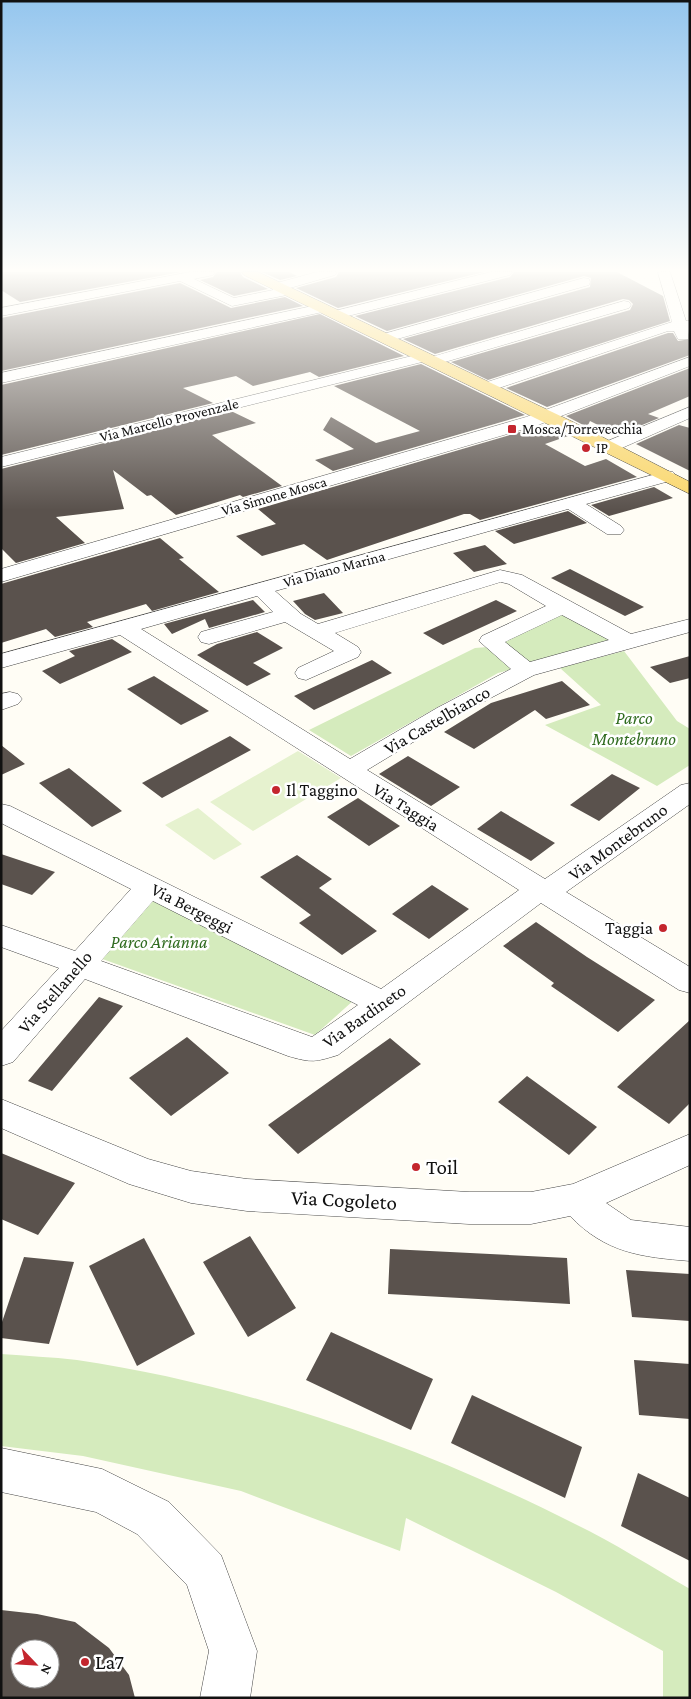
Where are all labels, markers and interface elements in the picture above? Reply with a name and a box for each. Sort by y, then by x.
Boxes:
street label: Via Marcello Provenzale [98,395,240,445]
place label: Mosca/Torrevecchia [522,421,643,437]
marker: Mosca/Torrevecchia [506,423,518,435]
place label: IP [596,440,608,456]
marker: IP [580,442,592,454]
street label: Via Simone Mosca [219,473,329,519]
street label: Via Diano Marina [281,548,387,590]
street label: Via Castelbianco [380,682,494,758]
park label: Parco Montebruno [591,708,676,749]
street label: Via Taggia [369,779,443,835]
place label: Il Taggino [286,780,358,800]
marker: Il Taggino [270,784,282,796]
street label: Via Montebruno [565,799,671,885]
street label: Via Bergeggi [148,879,236,937]
place label: Taggia [605,918,653,938]
marker: Taggia [657,922,669,934]
park label: Parco Arianna [111,932,208,952]
street label: Via Stellanello [14,947,96,1037]
street label: Via Bardineto [318,980,410,1052]
place label: Toil [426,1155,458,1179]
marker: Toil [410,1161,422,1173]
street label: Via Cogoleto [290,1185,398,1215]
north arrow [10,1639,60,1689]
place label: La7 [95,1650,124,1674]
marker: La7 [79,1656,91,1668]
text: N [37,1662,56,1678]

